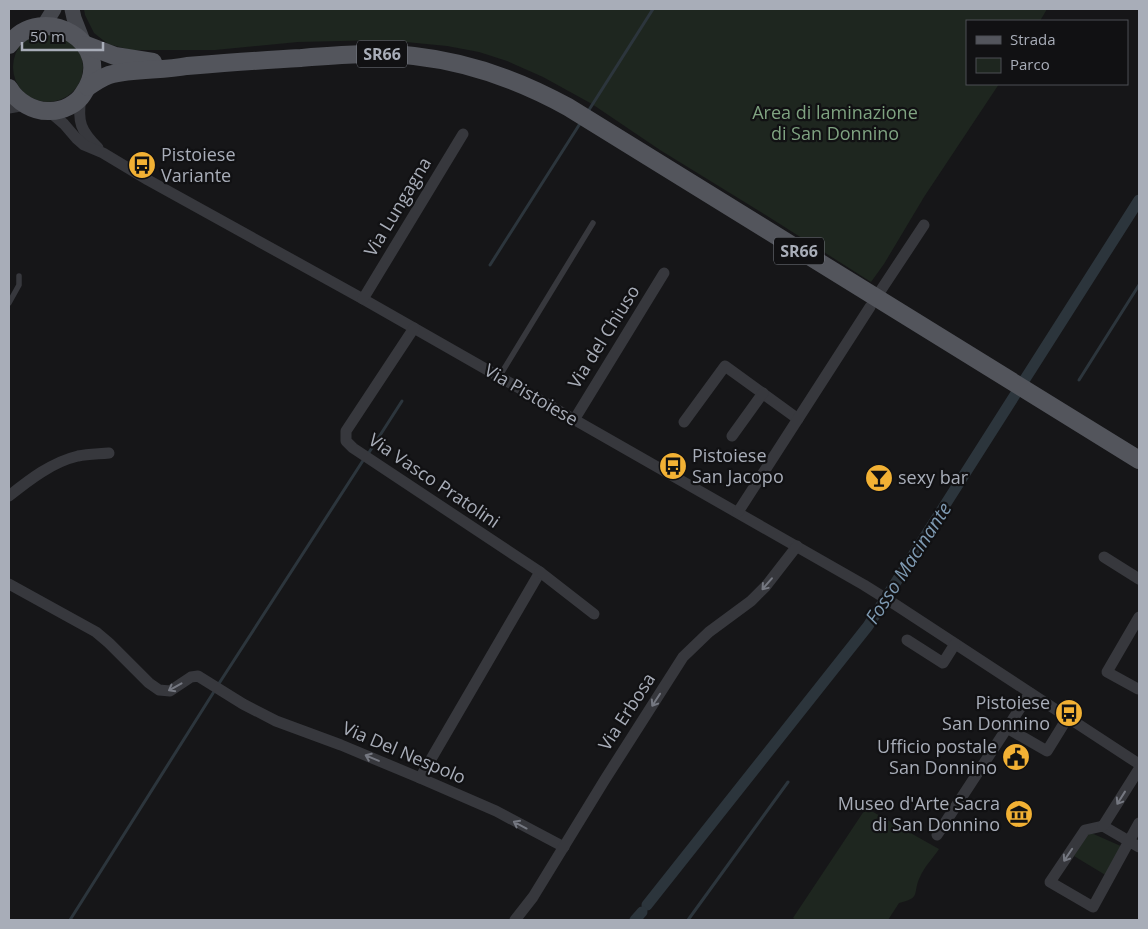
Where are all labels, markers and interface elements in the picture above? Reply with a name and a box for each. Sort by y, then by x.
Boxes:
scale bar [22,20,104,52]
legend [966,20,1128,85]
text: 50 m [30,26,65,46]
text: Strada [1010,29,1056,49]
road number: SR66 [357,41,407,68]
text: Parco [1010,54,1050,74]
park label: Area di laminazione di San Donnino [752,100,918,145]
place label: Pistoiese Variante [161,142,236,187]
bus stop icon: Pistoiese Variante [127,150,157,180]
street label: Via Lungagna [358,152,436,261]
road number: SR66 [774,238,824,264]
street label: Via del Chiuso [562,280,645,393]
street label: Via Pistoiese [480,358,583,431]
street label: Via Vasco Pratolini [364,427,505,533]
place label: Pistoiese San Jacopo [692,443,784,488]
bus stop icon: Pistoiese San Jacopo [658,451,688,481]
bar icon: sexy bar [864,463,894,493]
place label: sexy bar [898,465,969,489]
water label: Fosso Macinante [859,497,957,629]
one-way arrow [761,577,772,590]
street label: Via Erbosa [592,668,660,755]
one-way arrow [168,682,183,692]
place label: Pistoiese San Donnino [942,690,1050,735]
one-way arrow [650,693,660,707]
bus stop icon: Pistoiese San Donnino [1054,698,1084,728]
street label: Via Del Nespolo [339,715,470,789]
place label: Ufficio postale San Donnino [877,734,997,779]
public building icon: Ufficio postale San Donnino [1001,742,1031,772]
one-way arrow [365,753,380,763]
one-way arrow [1116,790,1126,804]
place label: Museo d'Arte Sacra di San Donnino [838,791,1000,836]
museum icon: Museo d'Arte Sacra di San Donnino [1004,799,1034,829]
one-way arrow [513,820,528,830]
one-way arrow [1063,848,1073,862]

